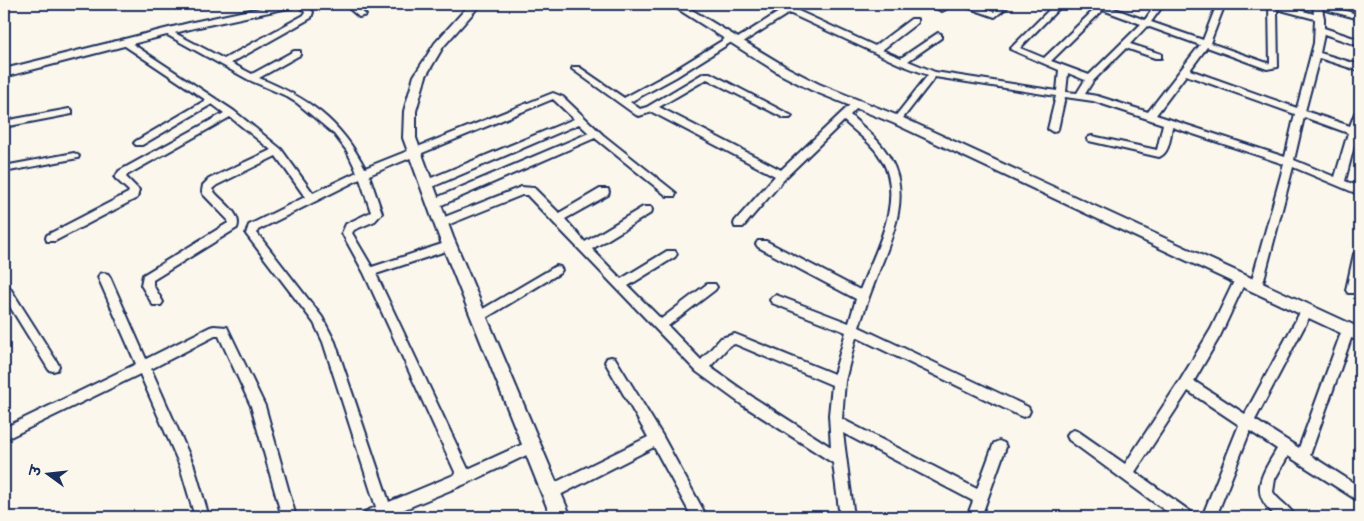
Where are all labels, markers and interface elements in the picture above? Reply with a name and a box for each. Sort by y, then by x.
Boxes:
north arrow [22,448,72,498]
text: उ [25,462,46,479]

